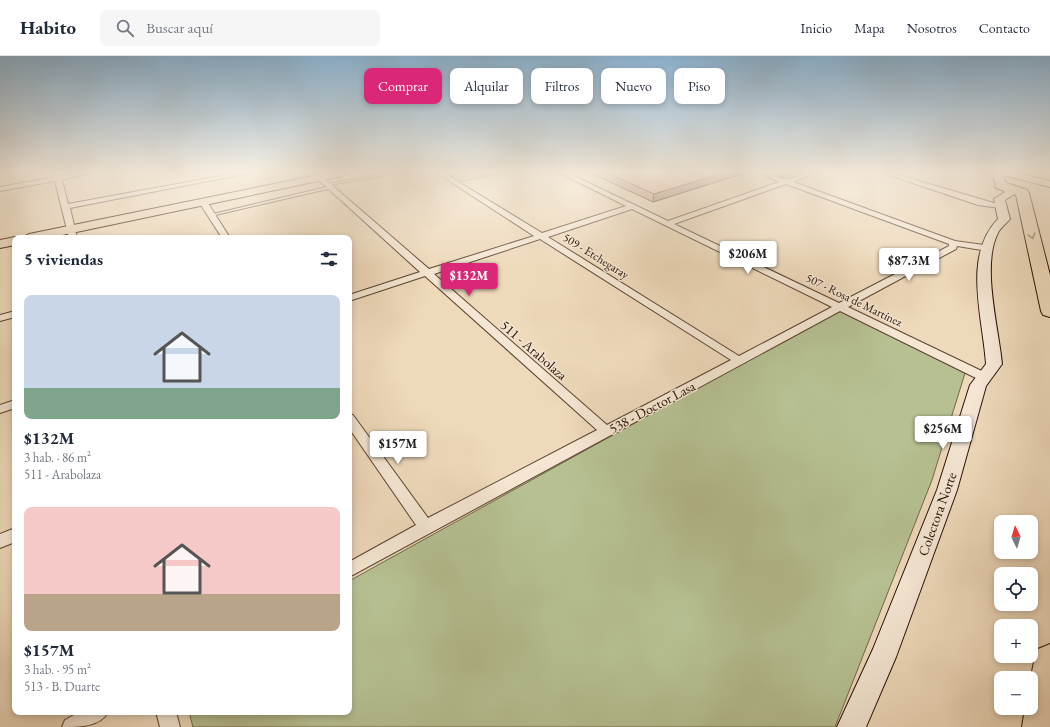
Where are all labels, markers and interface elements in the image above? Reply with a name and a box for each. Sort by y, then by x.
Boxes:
search box [100,10,380,46]
text: Habito [20,15,76,40]
icon: search [114,17,136,39]
text: Buscar aquí [146,18,213,37]
text: Inicio [801,19,832,37]
text: Mapa [854,19,885,37]
text: Nosotros [907,19,957,37]
text: Contacto [979,19,1030,37]
chip: Comprar [364,68,442,104]
chip: Alquilar [450,68,523,104]
chip: Filtros [531,68,593,104]
chip: Nuevo [601,68,666,104]
chip: Piso [674,68,725,104]
street label: 509 - Etchegaray [560,229,633,283]
one-way arrow [1027,233,1036,240]
pin: $206M [720,241,776,275]
text: $206M [729,245,767,262]
text: 5 viviendas [24,248,103,270]
icon: filters [318,248,340,270]
pin: $87.3M [876,248,942,282]
text: $87.3M [888,252,930,269]
pin: $132M [441,263,497,297]
text: $132M [450,267,488,284]
street label: 507 - Rosa de Martínez [803,270,905,331]
street label: 511 - Arabolaza [497,316,572,384]
icon: home [146,321,218,393]
street label: 538 - Doctor Lasa [606,376,699,437]
pin: $256M [915,416,971,450]
text: $256M [924,420,962,437]
text: $132M [24,427,74,449]
pin: $157M [370,431,426,465]
text: $157M [379,435,417,452]
text: 3 hab. · 86 m² [24,449,91,466]
text: 511 - Arabolaza [24,466,101,483]
street label: Colectora Norte [913,469,961,558]
north arrow [994,515,1038,559]
map controls [994,515,1038,715]
icon: home [146,533,218,605]
button: locate [994,567,1038,611]
button: + [994,619,1038,663]
text: $157M [24,639,74,661]
text: 3 hab. · 95 m² [24,661,91,678]
button: − [994,671,1038,715]
text: 513 - B. Duarte [24,678,100,695]

